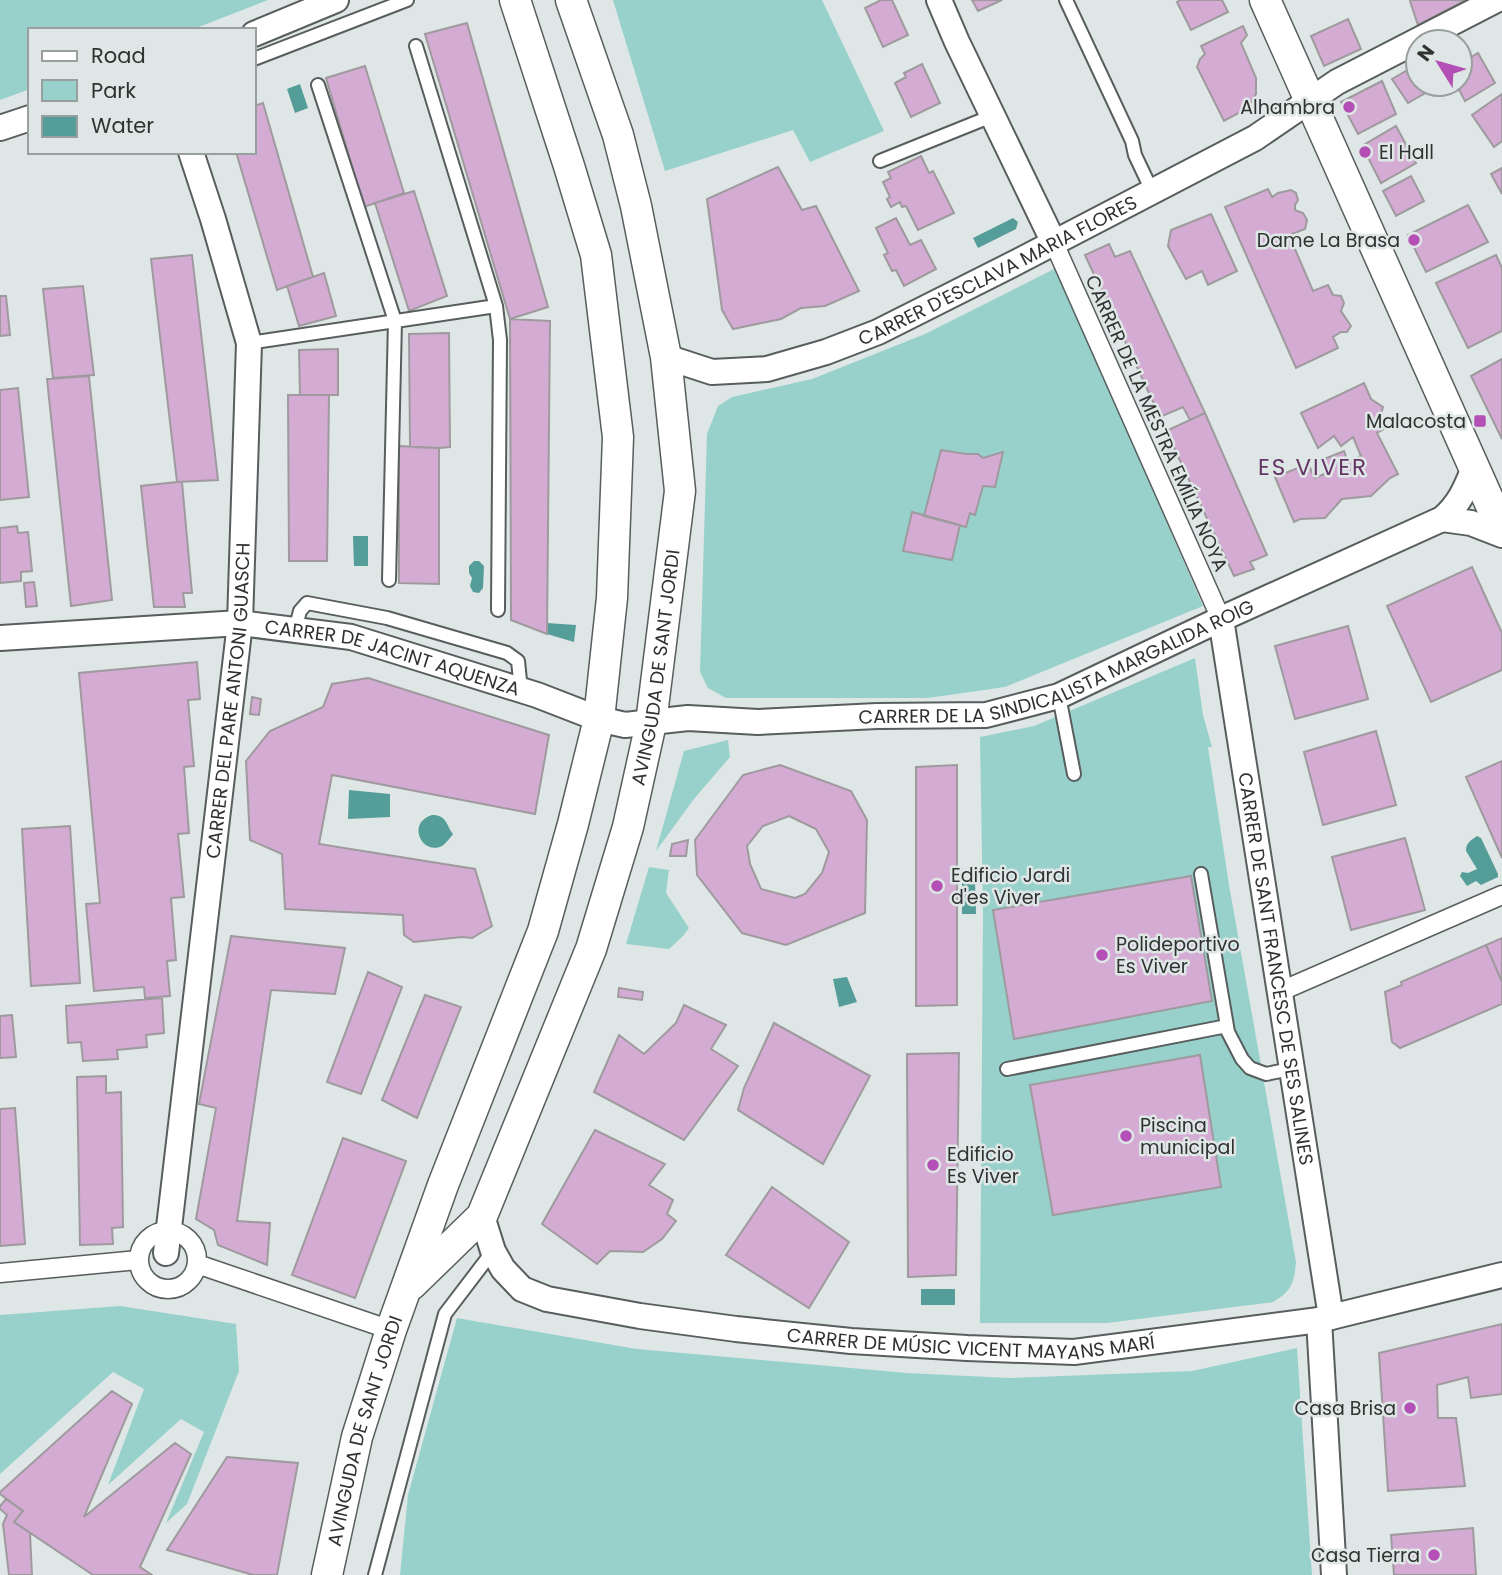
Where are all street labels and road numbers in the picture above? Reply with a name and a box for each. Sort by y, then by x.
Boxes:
street label: CARRER D'ESCLAVA MARIA FLORES [854,189,1142,352]
street label: CARRER DE LA MESTRA EMÍLIA NOYA [1079,271,1234,576]
street label: CARRER DEL PARE ANTONI GUASCH [199,542,257,860]
street label: AVINGUDA DE SANT JORDI [625,548,687,788]
street label: CARRER DE LA SINDICALISTA MARGALIDA ROIG [858,593,1258,731]
street label: CARRER DE JACINT AQUENZA [263,613,523,703]
street label: CARRER DE SANT FRANCESC DE SES SALINES [1231,771,1320,1167]
street label: AVINGUDA DE SANT JORDI [321,1312,409,1549]
street label: CARRER DE MÚSIC VICENT MAYANS MARÍ [786,1321,1157,1366]

